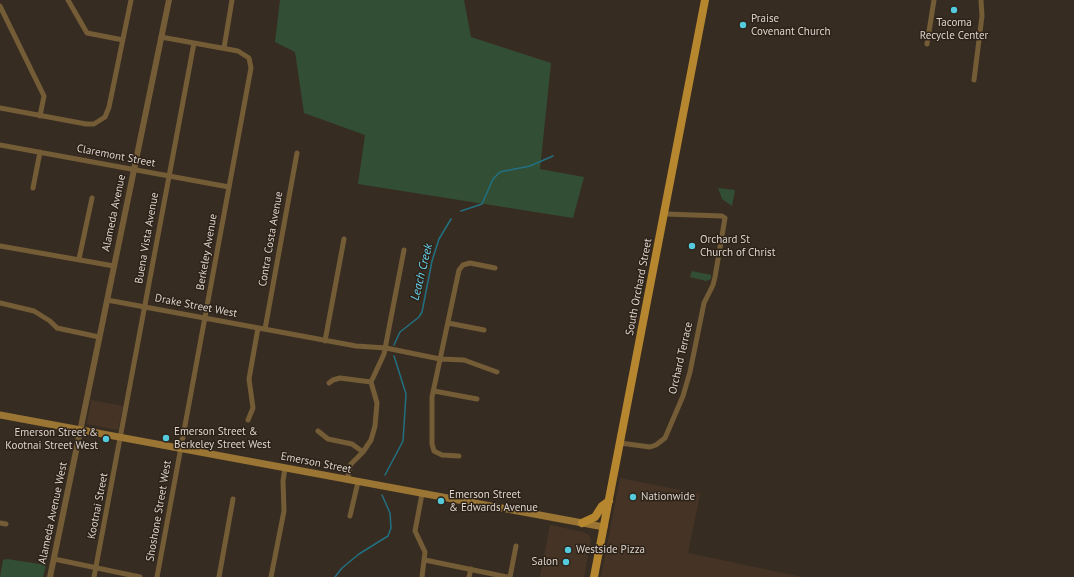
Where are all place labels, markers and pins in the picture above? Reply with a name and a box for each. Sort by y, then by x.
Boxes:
marker: Tacoma Recycle Center [949,5,959,15]
place label: Praise Covenant Church [751,12,831,38]
place label: Tacoma Recycle Center [920,16,988,42]
marker: Praise Covenant Church [738,20,748,30]
place label: Orchard St Church of Christ [700,233,775,259]
marker: Orchard St Church of Christ [687,241,697,251]
place label: Emerson Street & Berkeley Street West [174,425,271,451]
place label: Emerson Street & Kootnai Street West [5,426,98,452]
marker: Emerson Street & Berkeley Street West [161,433,171,443]
marker: Emerson Street & Kootnai Street West [101,434,111,444]
place label: Emerson Street & Edwards Avenue [449,488,538,514]
place label: Nationwide [641,490,695,504]
marker: Nationwide [628,492,638,502]
marker: Emerson Street & Edwards Avenue [436,496,446,506]
place label: Westside Pizza [576,543,645,557]
marker: Westside Pizza [563,545,573,555]
place label: Salon [532,555,558,569]
marker: Salon [561,557,571,567]

